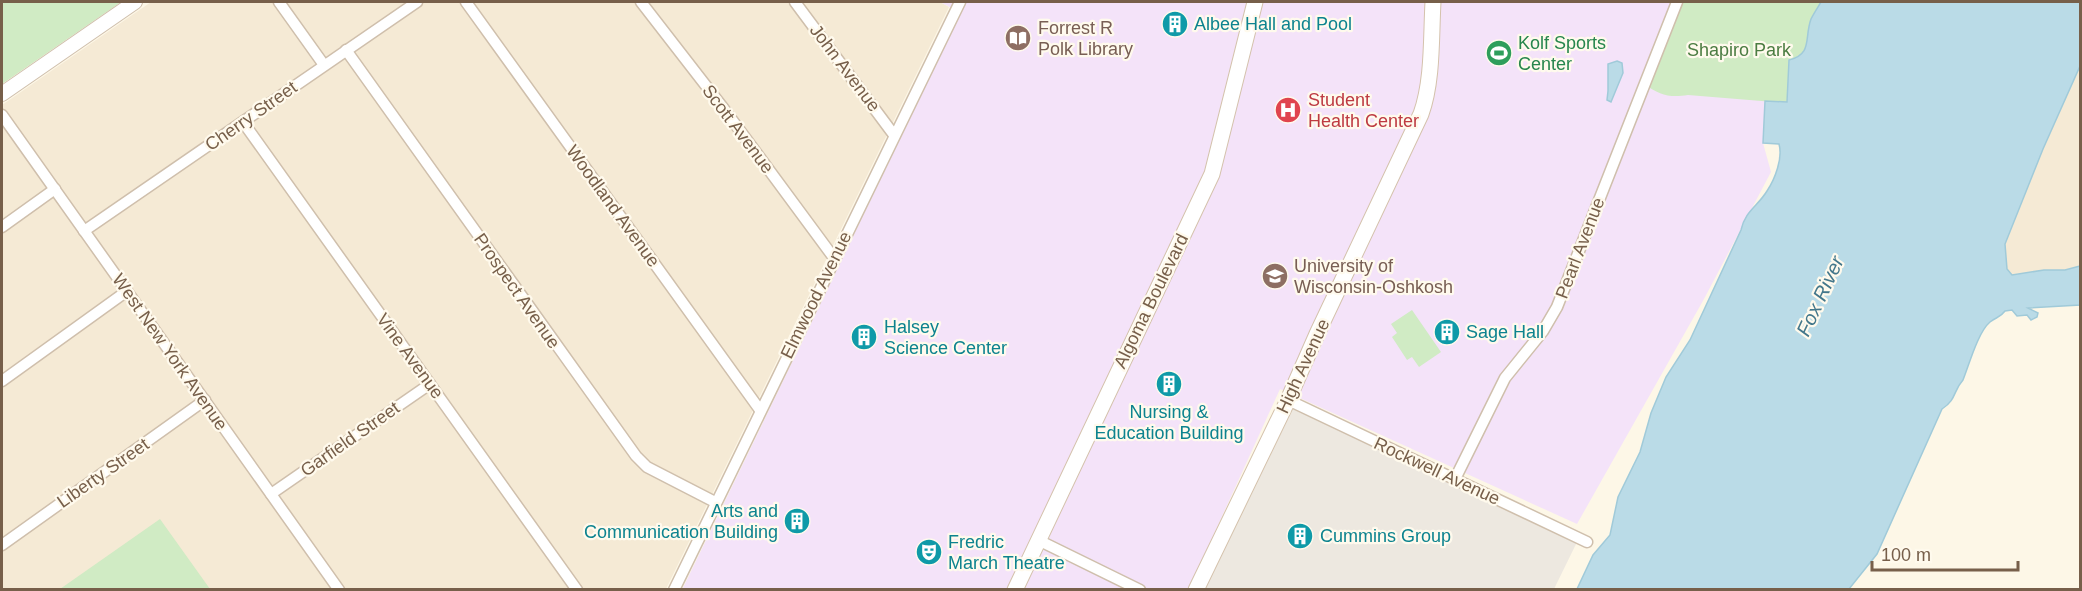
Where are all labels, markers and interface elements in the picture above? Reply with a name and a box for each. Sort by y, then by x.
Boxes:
building icon: Albee Hall and Pool [1160,9,1190,39]
place label: Albee Hall and Pool [1194,14,1352,34]
place label: Forrest R Polk Library [1038,18,1133,59]
street label: John Avenue [806,21,884,115]
library icon: Forrest R Polk Library [1003,23,1033,53]
place label: Kolf Sports Center [1518,33,1606,74]
sports icon: Kolf Sports Center [1484,38,1514,68]
park label: Shapiro Park [1687,40,1792,60]
street label: Cherry Street [201,77,301,155]
street label: Scott Avenue [698,81,778,177]
place label: Student Health Center [1308,90,1419,131]
hospital icon: Student Health Center [1273,95,1303,125]
street label: Woodland Avenue [562,141,664,271]
street label: Pearl Avenue [1552,195,1608,301]
street label: Elmwood Avenue [777,228,855,362]
street label: Prospect Avenue [470,230,564,352]
street label: Algoma Boulevard [1110,231,1192,371]
water label: Fox River [1792,251,1849,339]
place label: University of Wisconsin-Oshkosh [1294,256,1453,297]
school or university icon: University of Wisconsin-Oshkosh [1260,261,1290,291]
street label: West New York Avenue [108,270,232,434]
street label: Vine Avenue [372,309,448,403]
street label: High Avenue [1272,316,1334,416]
place label: Halsey Science Center [884,317,1007,358]
building icon: Sage Hall [1432,317,1462,347]
building icon: Halsey Science Center [849,322,879,352]
place label: Sage Hall [1466,322,1544,342]
building icon: Nursing & Education Building [1154,369,1184,399]
street label: Garfield Street [297,398,403,480]
place label: Nursing & Education Building [1094,402,1244,443]
street label: Rockwell Avenue [1371,433,1503,509]
street label: Liberty Street [53,434,153,512]
place label: Arts and Communication Building [584,501,778,542]
building icon: Arts and Communication Building [782,506,812,536]
building icon: Cummins Group [1285,521,1315,551]
place label: Cummins Group [1320,526,1451,546]
place label: Fredric March Theatre [948,532,1065,573]
scale bar [1872,534,2018,572]
theatre icon: Fredric March Theatre [914,537,944,567]
text: 100 m [1881,545,1931,565]

